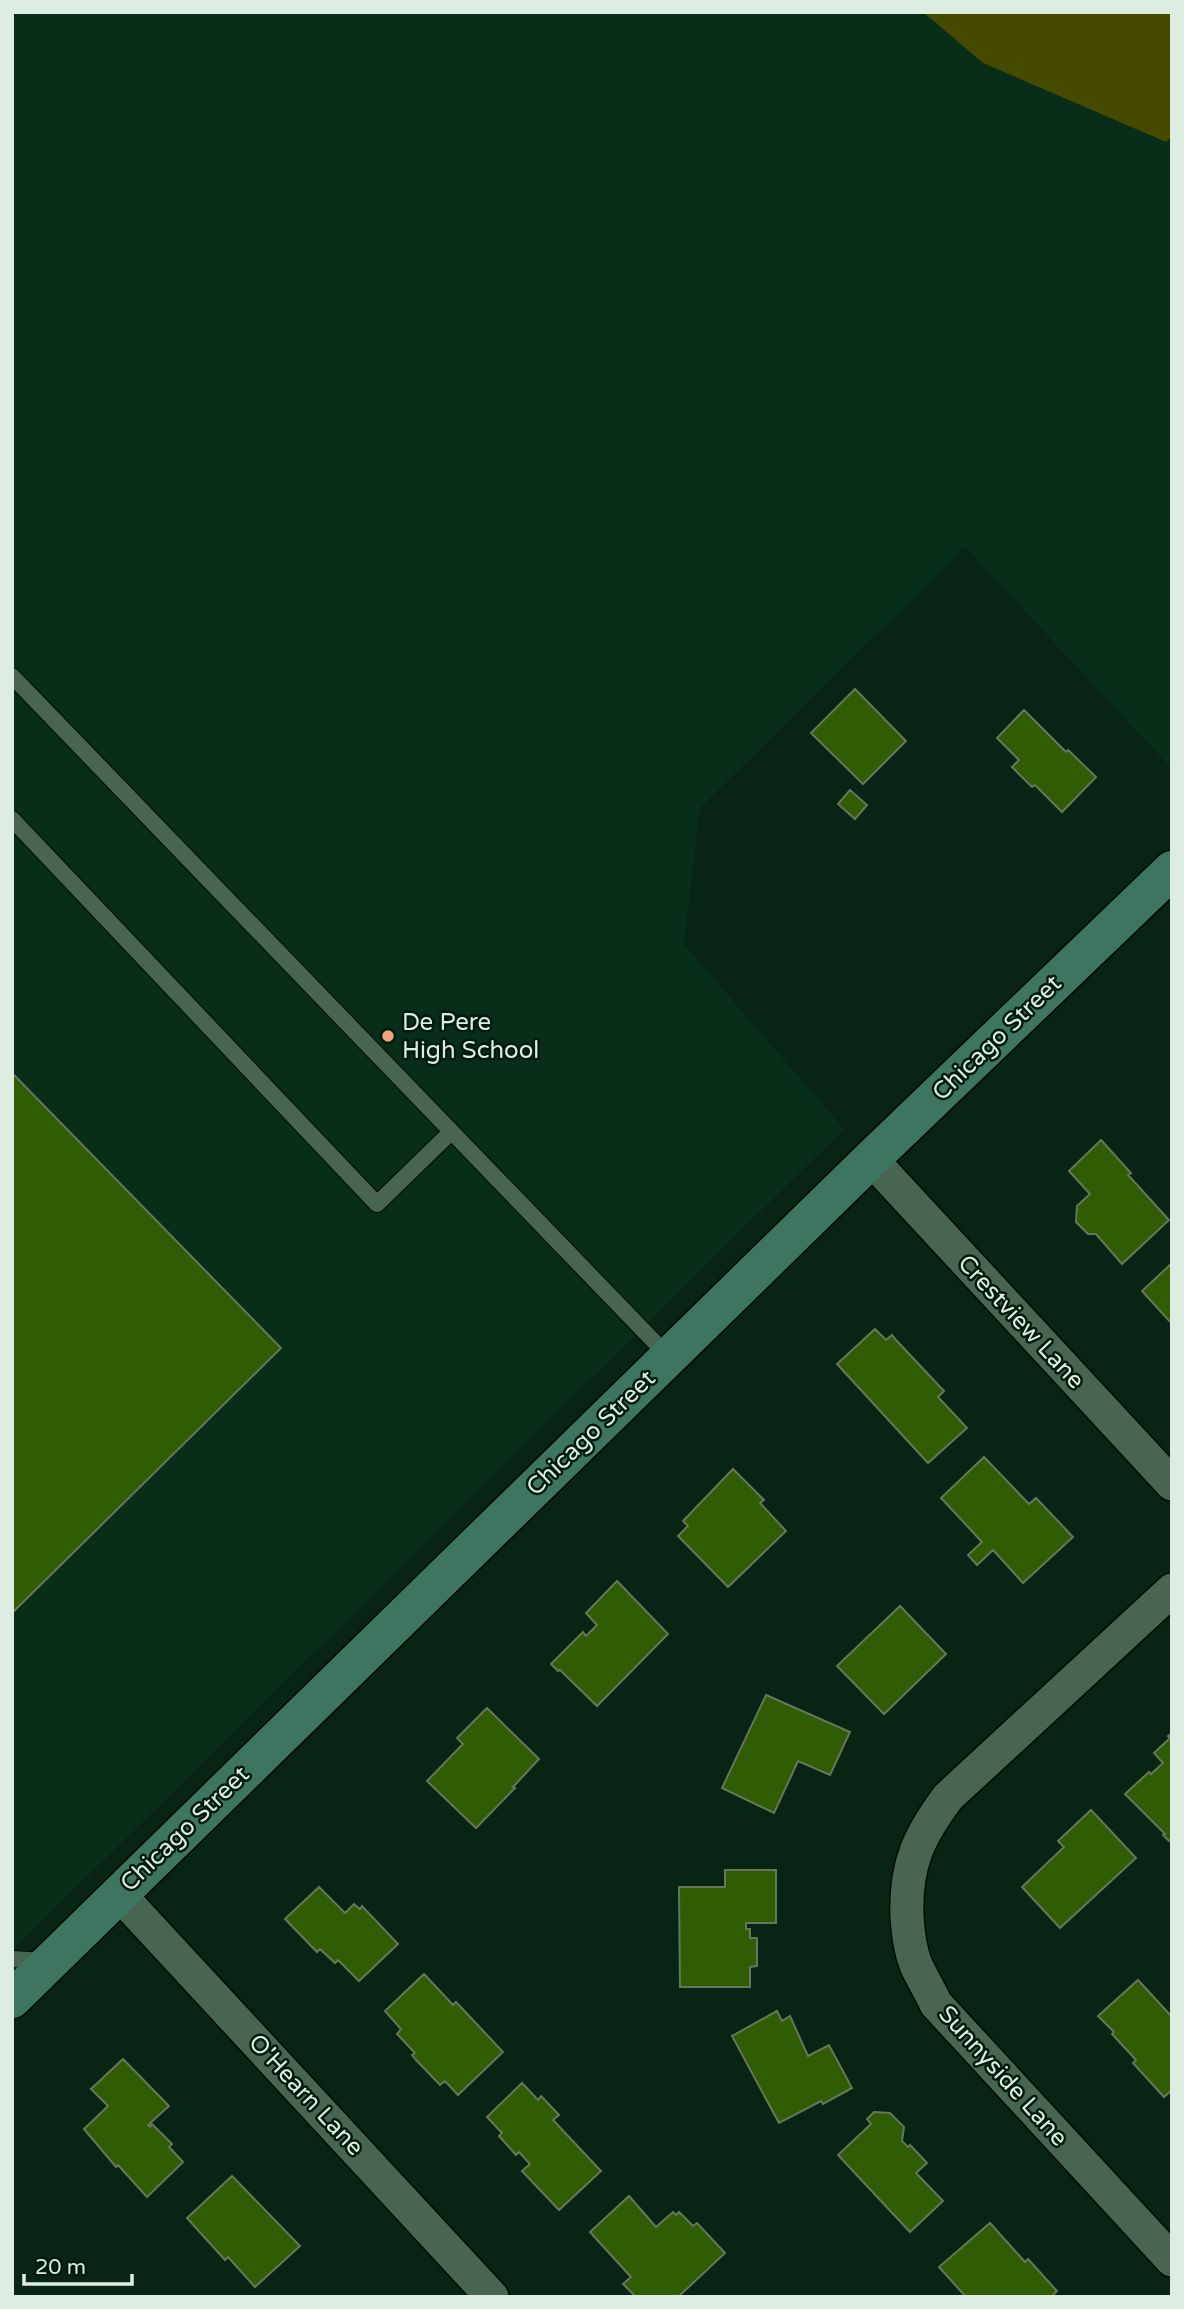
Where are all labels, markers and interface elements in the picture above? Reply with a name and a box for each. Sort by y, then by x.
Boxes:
street label: Chicago Street [926,969,1068,1107]
place label: De Pere High School [402,1008,539,1065]
marker: De Pere High School [380,1028,396,1044]
street label: Crestview Lane [952,1249,1090,1395]
street label: Chicago Street [520,1364,662,1502]
street label: Chicago Street [114,1760,256,1898]
street label: Sunnyside Lane [932,2000,1074,2152]
street label: O'Hearn Lane [242,2028,370,2162]
scale bar [24,2242,133,2286]
text: 20 m [35,2255,86,2280]

